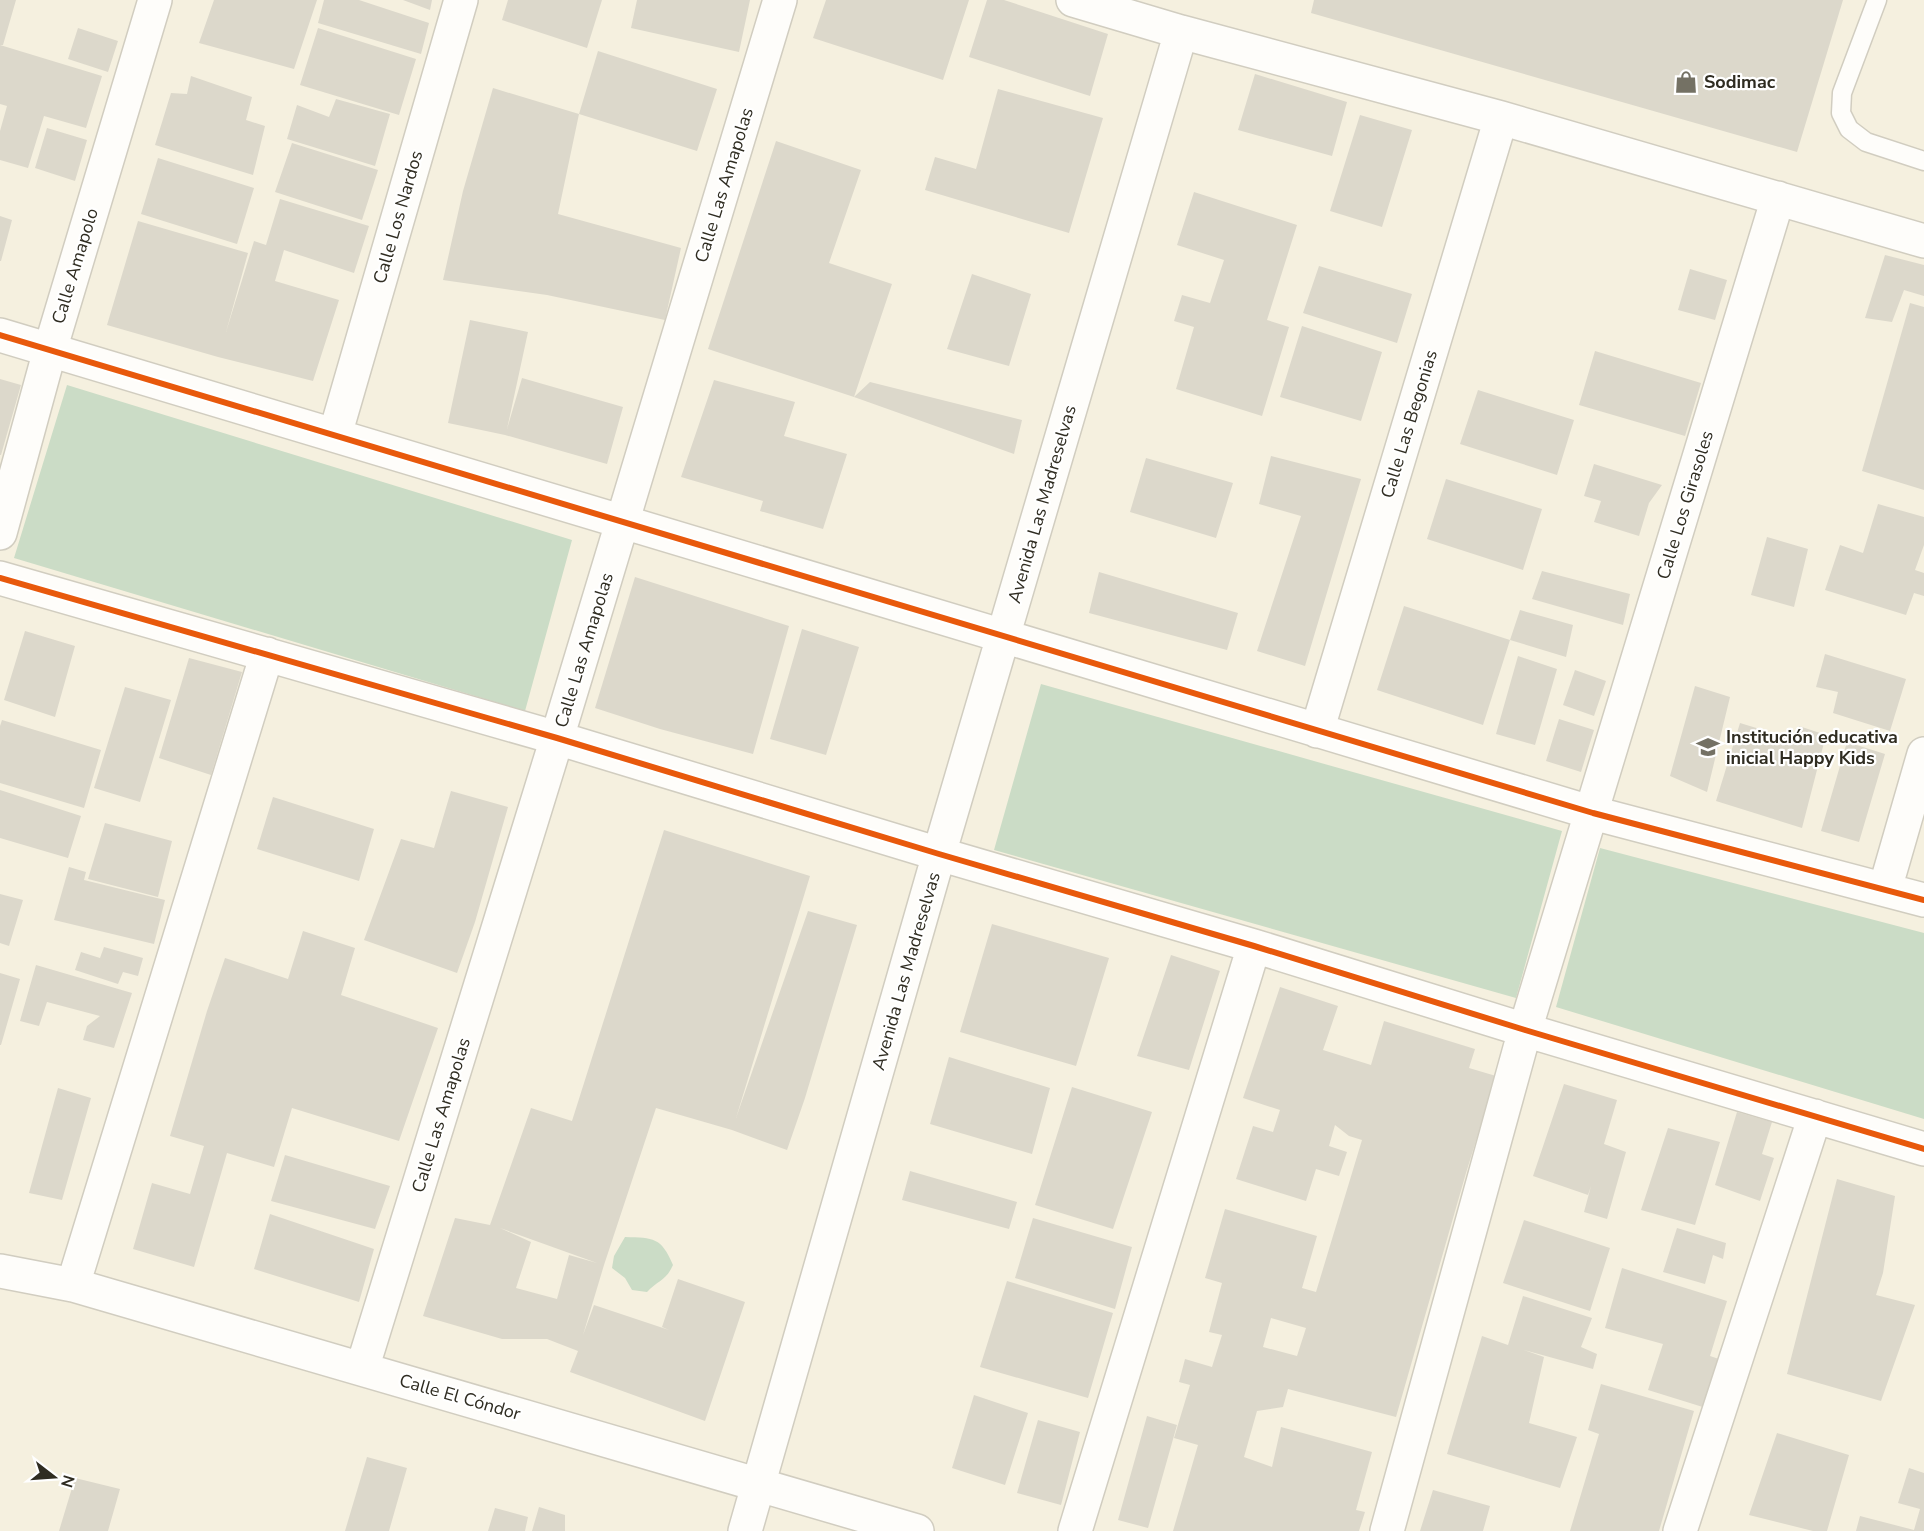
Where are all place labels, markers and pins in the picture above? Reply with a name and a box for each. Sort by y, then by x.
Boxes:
shop icon: Sodimac [1673,69,1699,95]
place label: Sodimac [1704,70,1776,94]
place label: Institución educativa inicial Happy Kids [1726,725,1898,770]
school or university icon: Institución educativa inicial Happy Kids [1695,734,1721,760]

